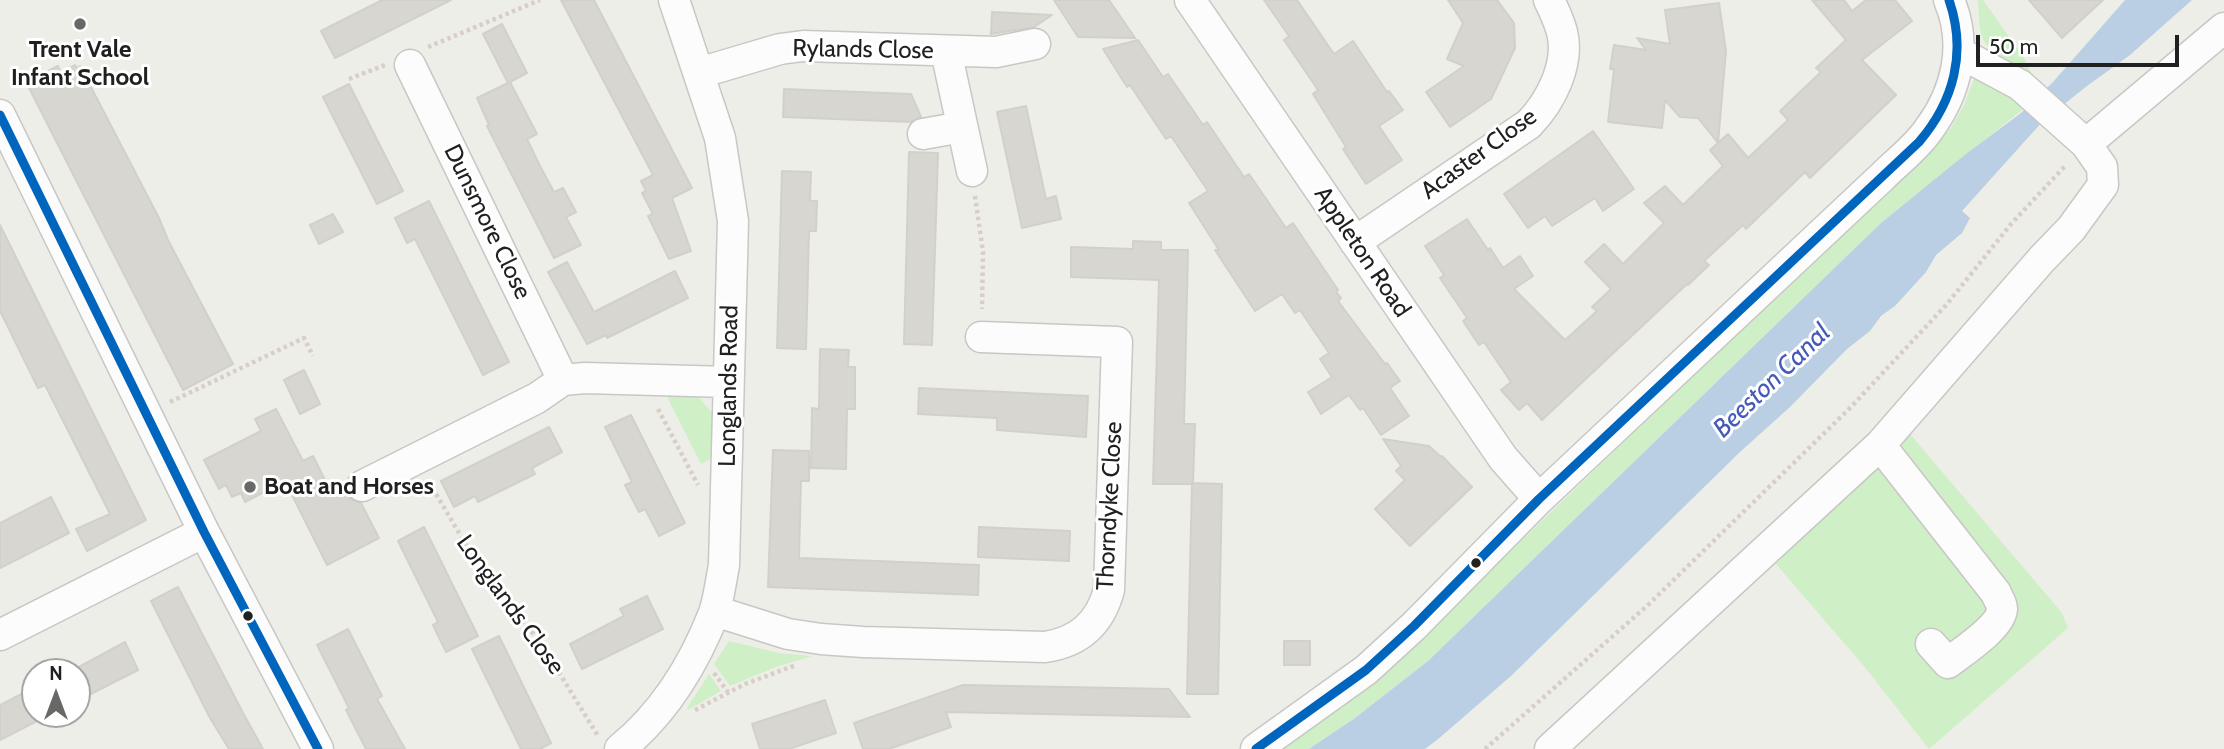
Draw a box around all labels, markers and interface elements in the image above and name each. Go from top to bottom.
marker: Trent Vale Infant School [72,16,88,32]
scale bar [1979,21,2182,65]
street label: Rylands Close [792,34,934,66]
text: 50 m [1989,34,2038,59]
place label: Trent Vale Infant School [11,36,149,92]
street label: Acaster Close [1416,102,1542,206]
street label: Dunsmore Close [437,140,537,304]
street label: Appleton Road [1308,181,1416,323]
street label: Longlands Road [713,305,745,467]
water label: Beeston Canal [1707,317,1837,445]
street label: Thorndyke Close [1091,421,1129,591]
place label: Boat and Horses [264,473,434,501]
marker: Boat and Horses [242,479,258,495]
street label: Longlands Close [450,530,570,680]
unlabelled marker [1469,556,1483,570]
unlabelled marker [241,609,255,623]
north arrow [21,658,91,728]
text: N [49,662,63,685]

